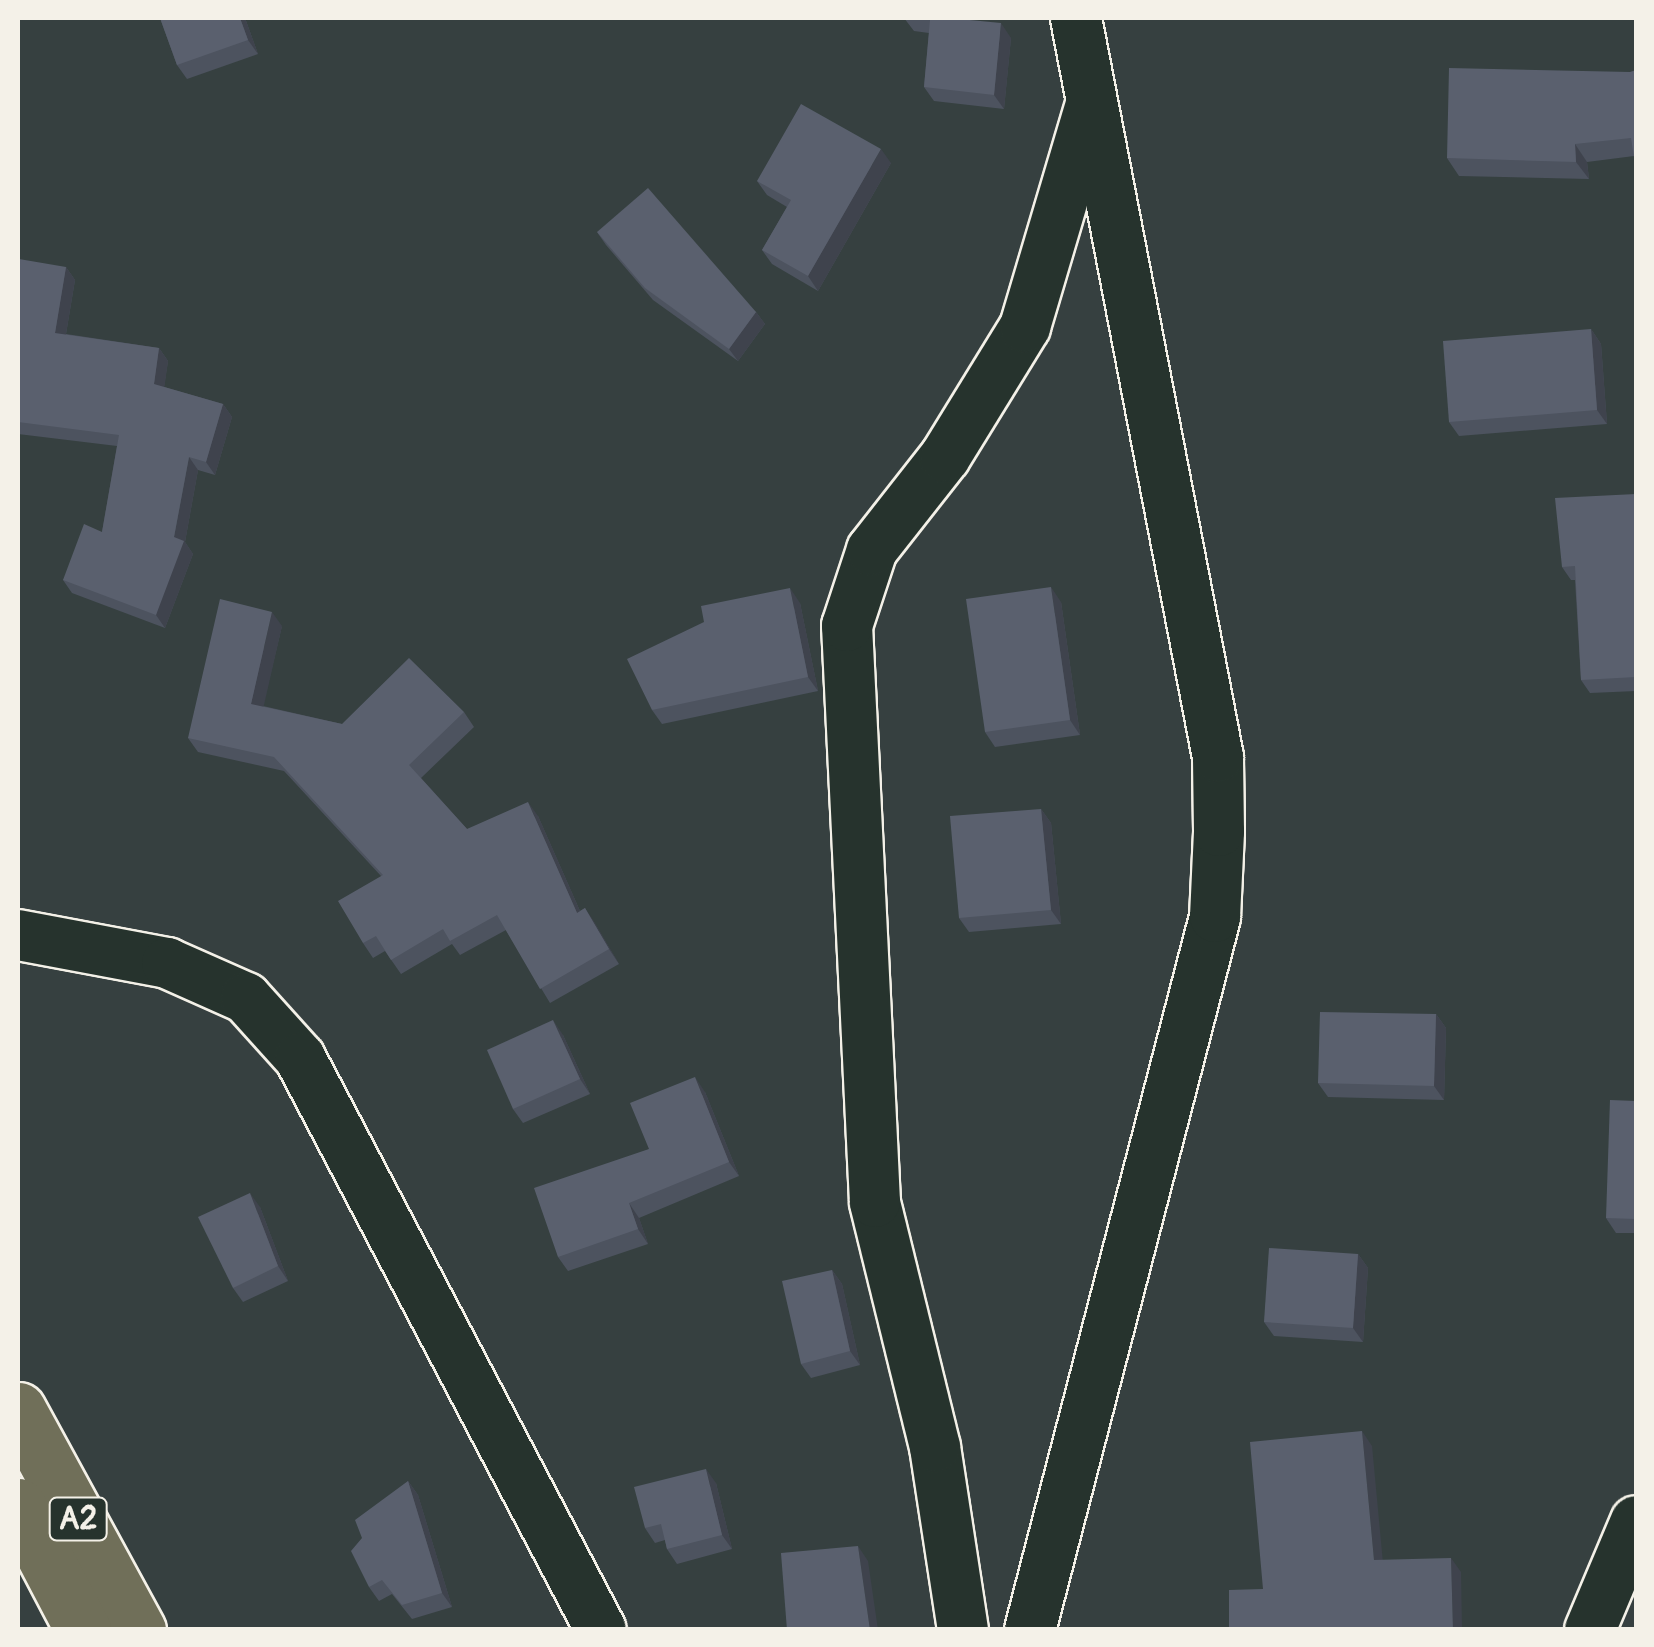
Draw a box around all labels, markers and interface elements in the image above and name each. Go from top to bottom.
road number: A2 [48,1492,108,1546]

